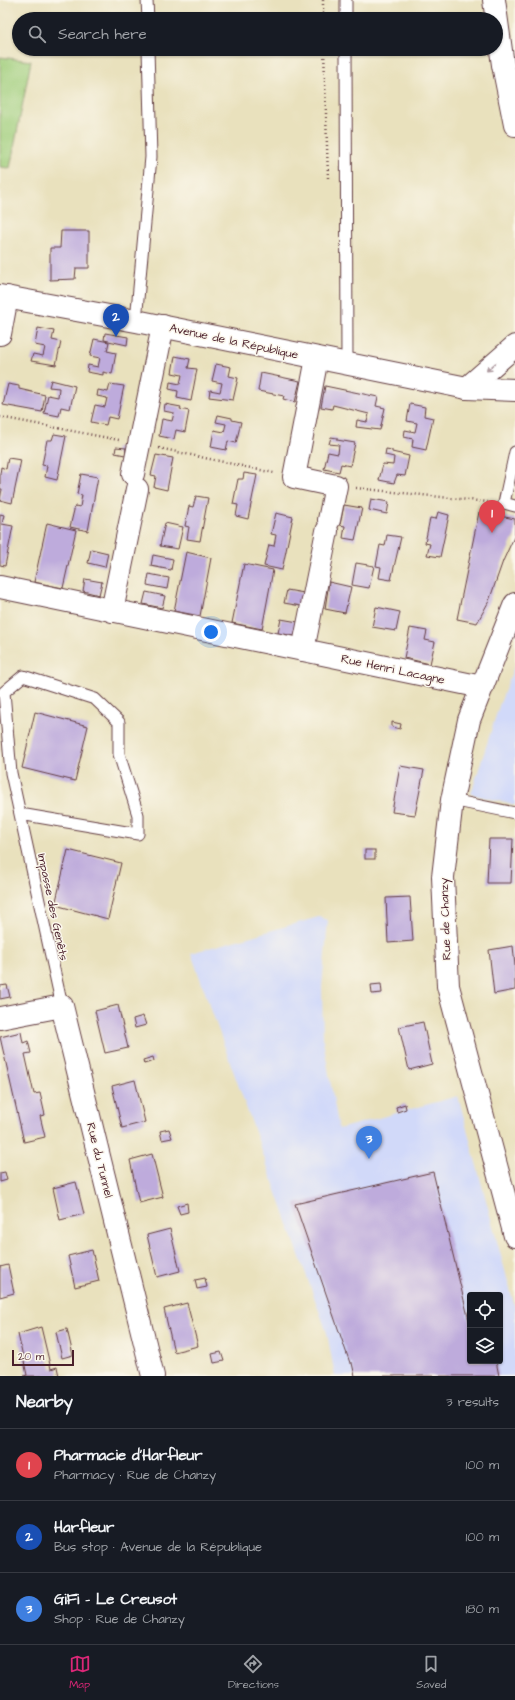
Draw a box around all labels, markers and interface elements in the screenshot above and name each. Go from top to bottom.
search box [12,12,503,56]
icon: search [26,23,48,45]
text: Search here [58,24,147,45]
pin: 2 [103,304,129,337]
street label: Avenue de la République [168,320,300,364]
one-way arrow [486,363,496,372]
pin: 1 [479,500,505,533]
your location [201,622,221,642]
street label: Rue Henri Lacagne [339,650,447,690]
street label: Impasse des Genêts [33,852,72,962]
street label: Rue de Chanzy [436,877,456,960]
street label: Rue du Tunnel [82,1121,117,1200]
pin: 3 [356,1126,382,1159]
map controls [467,1292,503,1364]
button: locate [467,1292,503,1328]
button: layers [467,1328,503,1364]
scale bar [12,1348,74,1367]
text: 20 m [18,1349,44,1364]
text: Nearby [16,1390,73,1414]
text: 3 results [446,1393,499,1411]
text: Pharmacie d'Harfleur [54,1445,202,1466]
text: 1 [28,1456,30,1474]
text: 100 m [466,1456,499,1474]
text: Pharmacy · Rue de Chanzy [54,1466,216,1484]
text: Harfleur [54,1517,114,1538]
text: 2 [25,1528,33,1546]
text: 100 m [466,1528,499,1546]
text: Bus stop · Avenue de la République [54,1538,262,1556]
text: GiFi - Le Creusot [54,1589,177,1610]
text: 3 [26,1600,32,1618]
text: 180 m [465,1600,499,1618]
text: Shop · Rue de Chanzy [54,1610,185,1628]
tab: Map [69,1653,91,1692]
tab: Directions [228,1653,279,1692]
tab: Saved [416,1653,446,1692]

